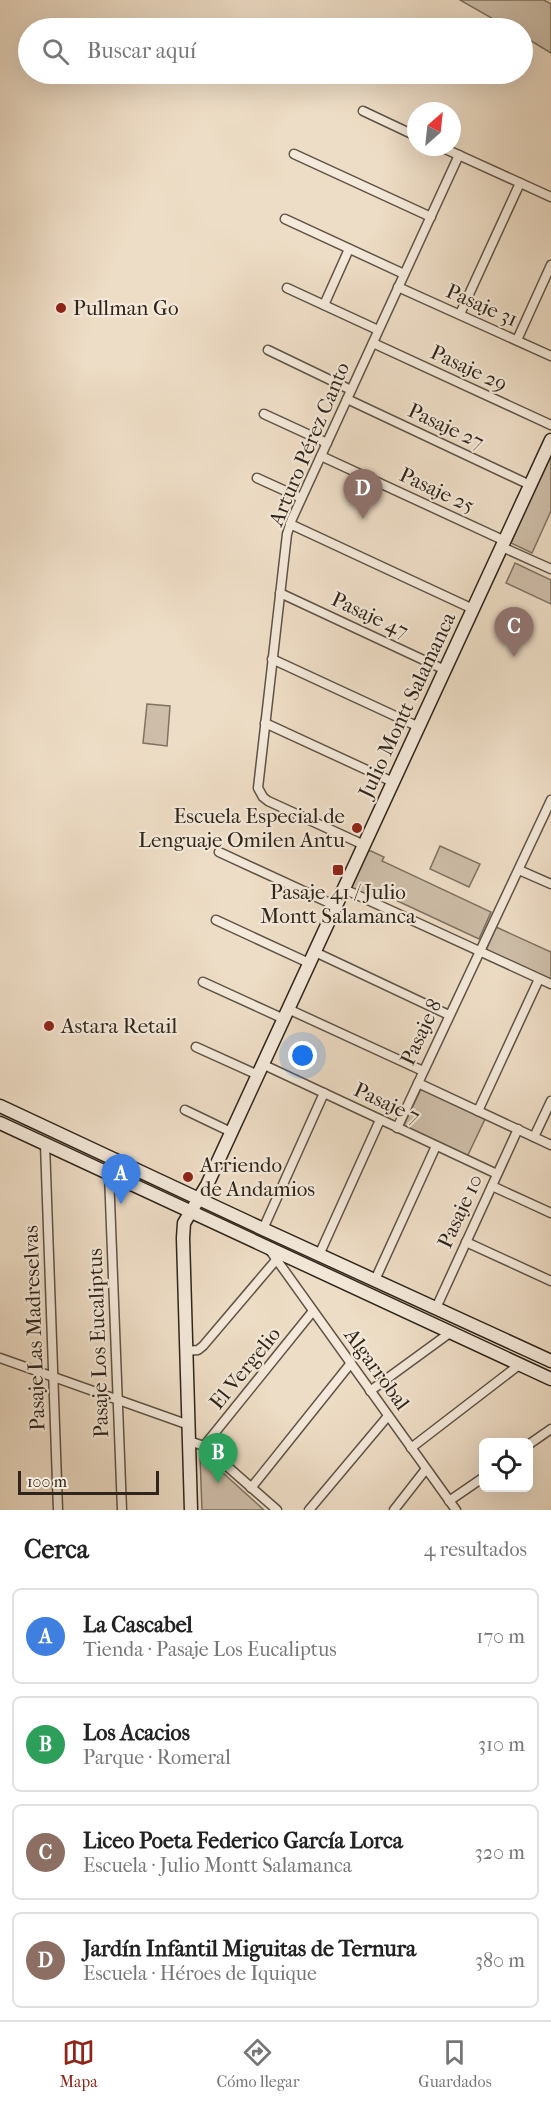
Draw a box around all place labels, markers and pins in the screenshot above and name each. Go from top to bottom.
place label: Pullman Go [73,296,179,320]
marker: Pullman Go [54,301,68,315]
pin: D [344,470,382,519]
pin: C [494,608,534,657]
place label: Escuela Especial de Lenguaje Omilen Antu [138,804,345,852]
marker: Escuela Especial de Lenguaje Omilen Antu [350,821,364,835]
marker: Pasaje 41 / Julio Montt Salamanca [331,863,345,877]
place label: Pasaje 41 / Julio Montt Salamanca [260,880,416,928]
place label: Astara Retail [60,1014,177,1038]
marker: Astara Retail [42,1019,56,1033]
place label: Arriendo de Andamios [199,1153,315,1201]
pin: A [102,1154,140,1204]
marker: Arriendo de Andamios [181,1170,195,1184]
pin: B [198,1434,238,1483]

